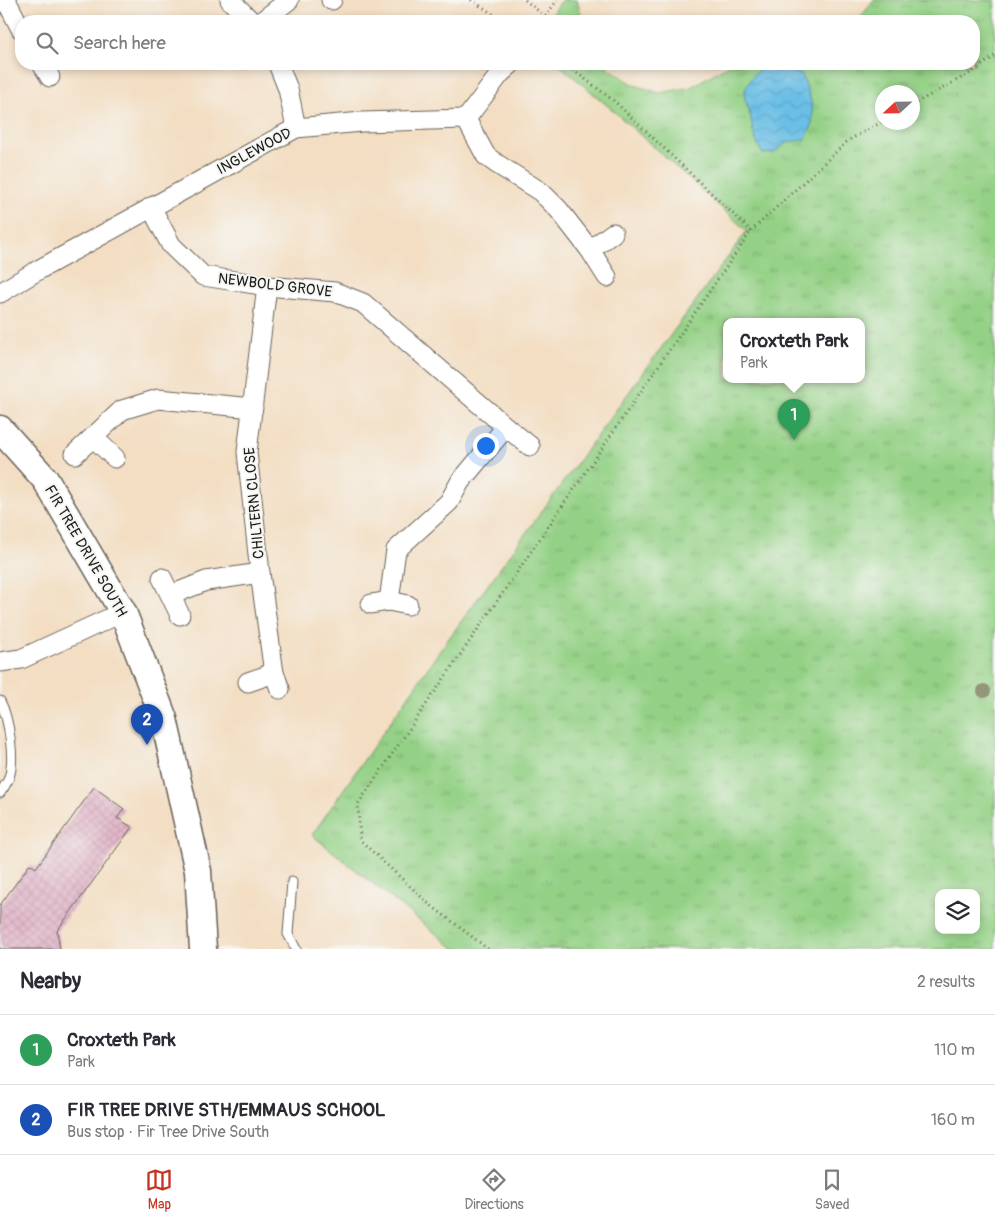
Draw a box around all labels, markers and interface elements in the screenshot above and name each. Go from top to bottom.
search box [15,15,980,70]
icon: search [33,29,61,57]
text: Search here [73,31,166,55]
north arrow [875,85,920,130]
street label: INGLEWOOD [214,124,295,179]
street label: NEWBOLD GROVE [217,269,333,302]
popup [723,318,865,383]
text: Croxteth Park [740,329,848,353]
text: Park [740,353,768,373]
pin: 1 [778,399,810,440]
your location [473,433,499,459]
street label: CHILTERN CLOSE [240,446,269,560]
street label: FIR TREE DRIVE SOUTH [40,482,131,621]
pin: 2 [131,704,163,745]
map controls [935,889,980,934]
button: layers [935,889,980,934]
text: Nearby [20,968,81,995]
text: 2 results [917,972,975,992]
text: Croxteth Park [67,1028,176,1052]
text: 1 [33,1040,39,1060]
text: 110 m [934,1040,975,1060]
text: Park [67,1052,95,1072]
text: FIR TREE DRIVE STH/EMMAUS SCHOOL [67,1098,386,1122]
text: 2 [32,1110,40,1130]
text: 160 m [931,1110,975,1130]
text: Bus stop · Fir Tree Drive South [67,1122,269,1142]
tab: Map [145,1166,173,1213]
tab: Directions [464,1166,524,1213]
tab: Saved [815,1166,850,1213]

